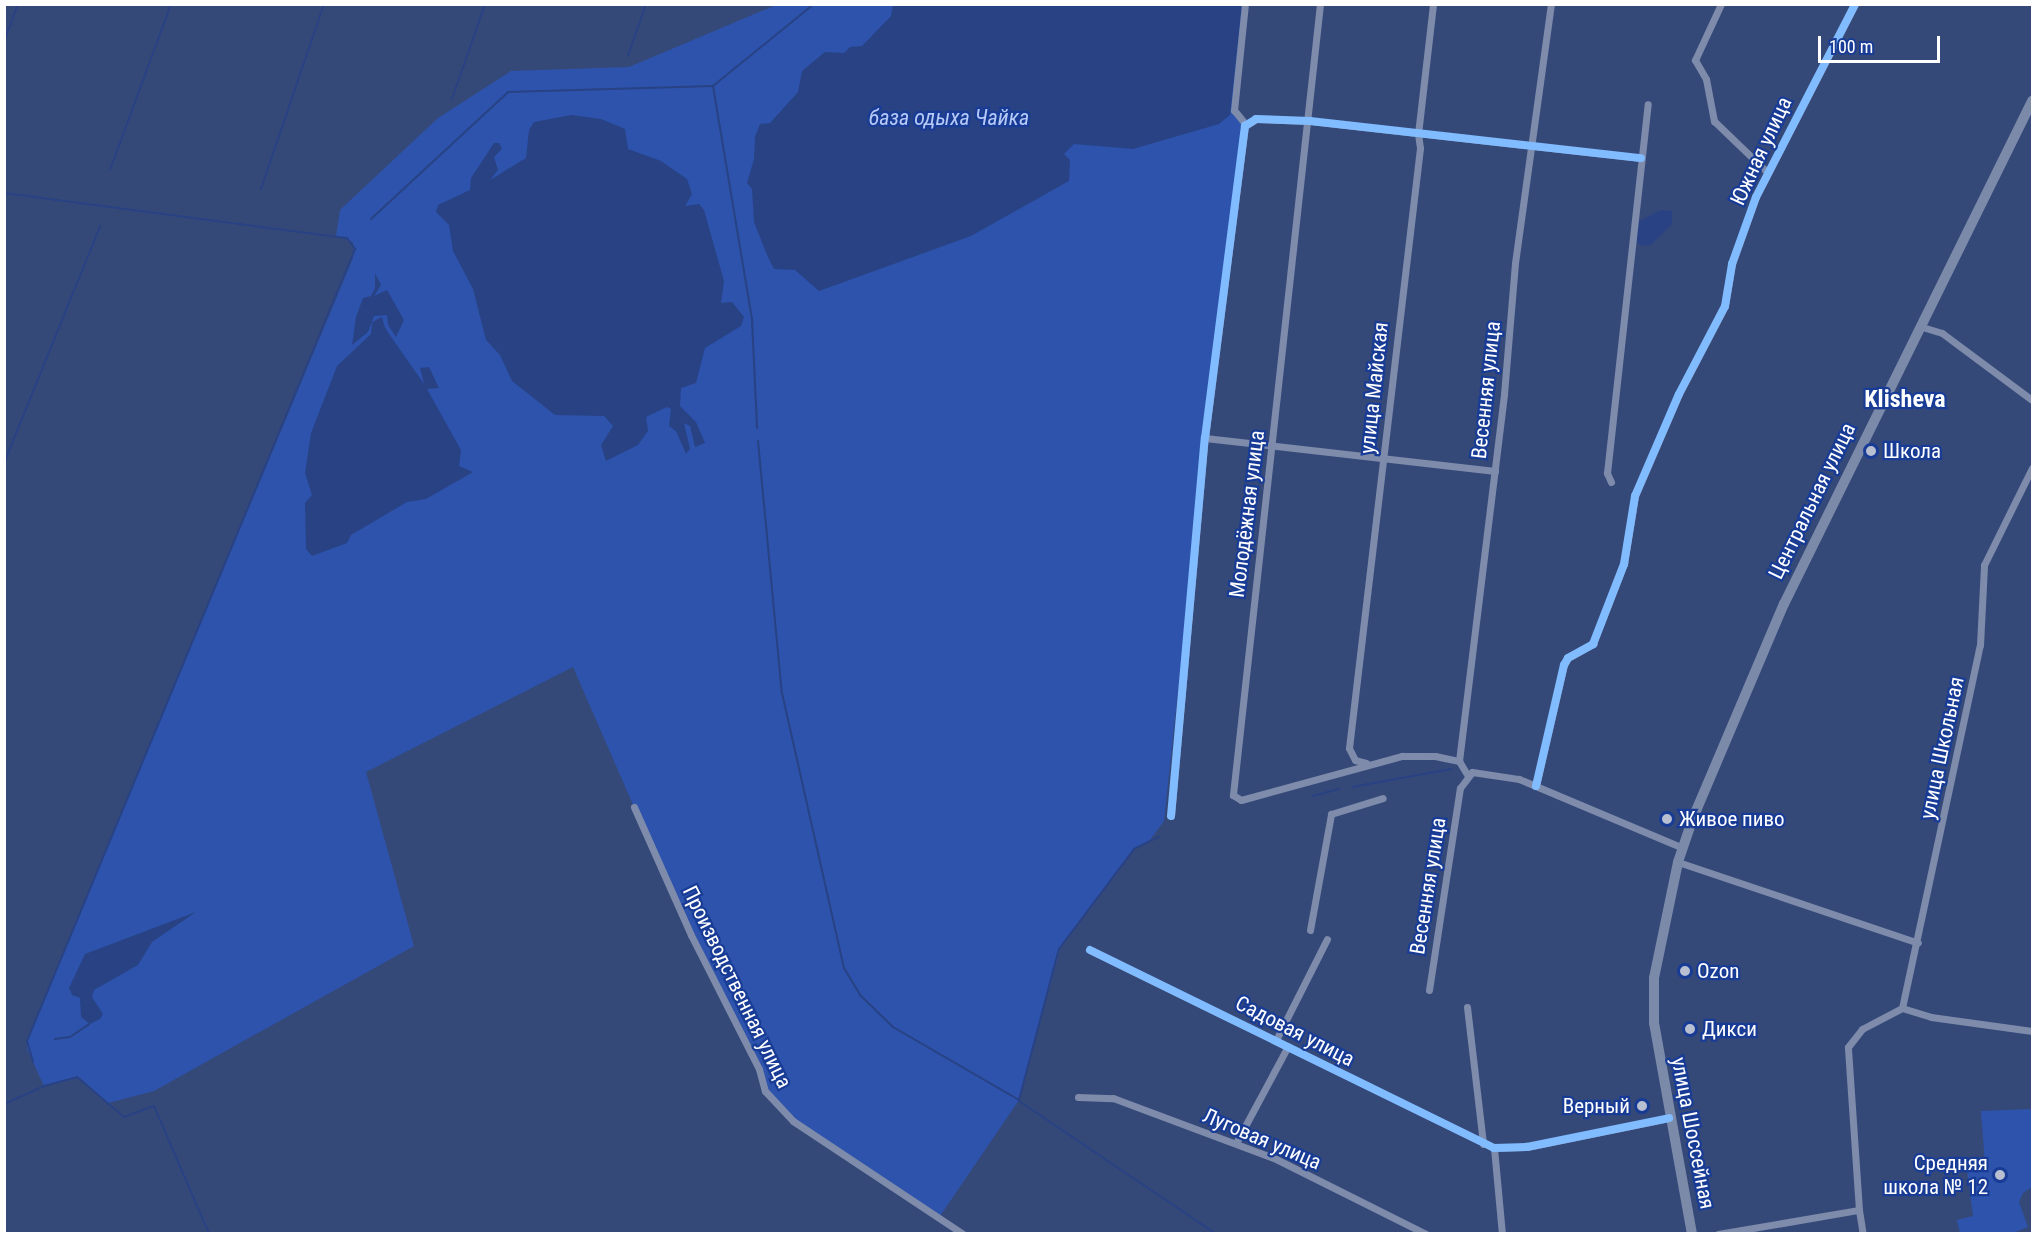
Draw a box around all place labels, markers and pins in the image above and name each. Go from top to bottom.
place label: Школа [1883,438,1941,464]
marker: Школа [1864,444,1878,458]
place label: Живое пиво [1679,806,1785,832]
marker: Живое пиво [1660,812,1674,826]
place label: Ozon [1697,958,1739,984]
marker: Ozon [1678,964,1692,978]
place label: Дикси [1702,1016,1757,1042]
marker: Дикси [1683,1022,1697,1036]
place label: Верный [1563,1093,1630,1119]
marker: Верный [1635,1099,1649,1113]
place label: Средняя школа № 12 [1883,1150,1988,1200]
marker: Средняя школа № 12 [1993,1168,2007,1182]

